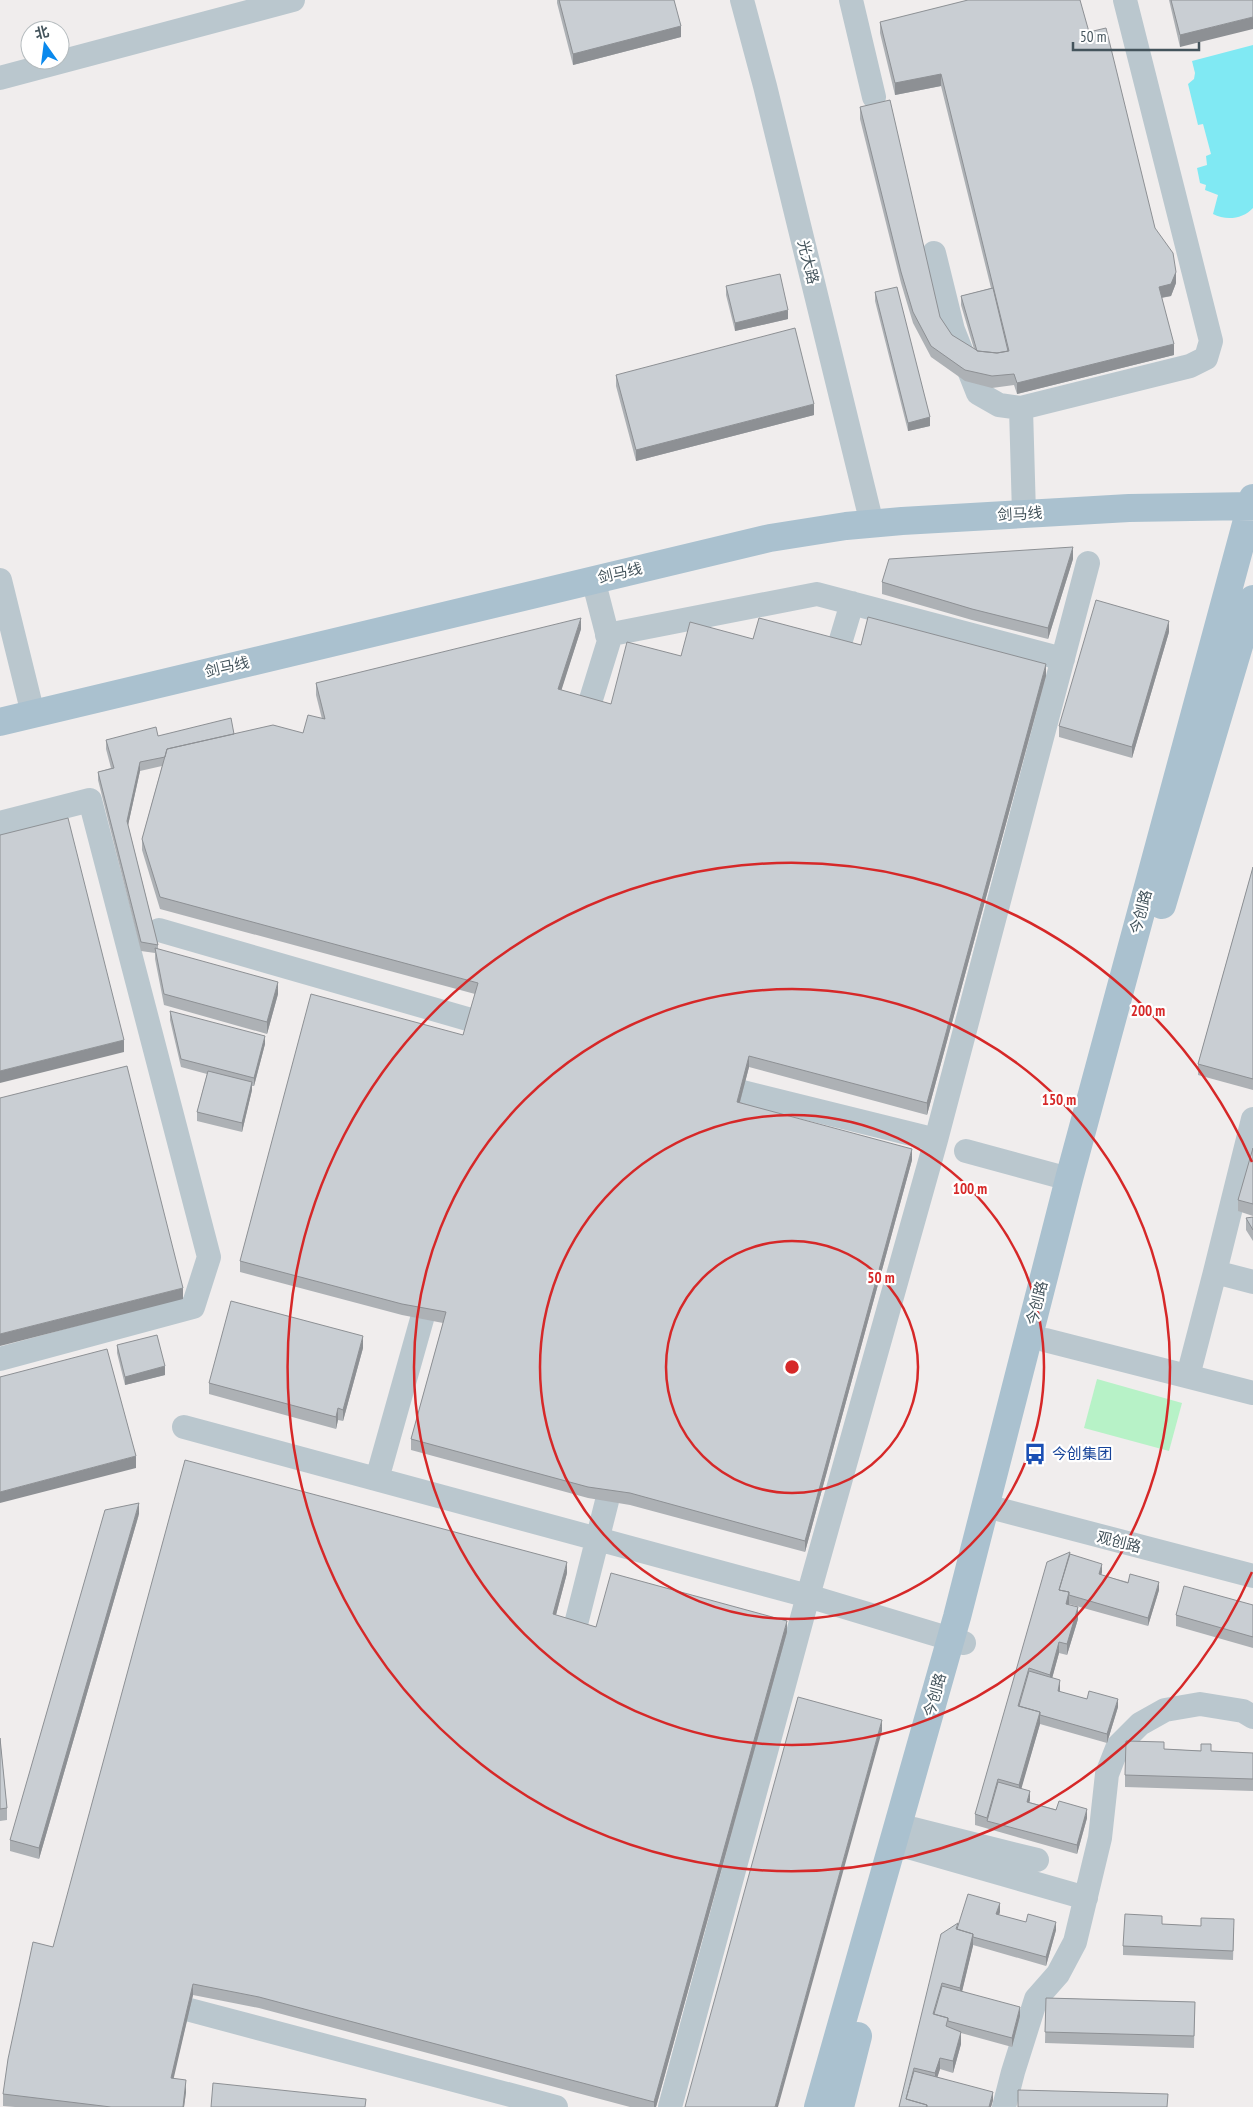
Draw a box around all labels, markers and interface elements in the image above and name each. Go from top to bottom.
north arrow [20,20,70,70]
scale bar [1073,20,1199,52]
text: 北 [33,22,51,43]
text: 50 m [1080,27,1106,46]
street label: 光大路 [794,238,823,286]
street label: 剑马线 [997,503,1043,524]
street label: 剑马线 [596,558,644,587]
street label: 剑马线 [203,652,251,681]
street label: 今创路 [1126,888,1156,936]
text: 200 m [1131,1001,1165,1020]
text: 150 m [1042,1090,1076,1109]
text: 100 m [953,1179,987,1198]
text: 50 m [867,1268,895,1287]
street label: 今创路 [1022,1279,1051,1327]
centre of rings [783,1358,801,1376]
bus stop icon: 今创集团 [1022,1441,1048,1467]
place label: 今创集团 [1052,1444,1112,1463]
street label: 观创路 [1095,1527,1143,1556]
street label: 今创路 [919,1671,950,1719]

